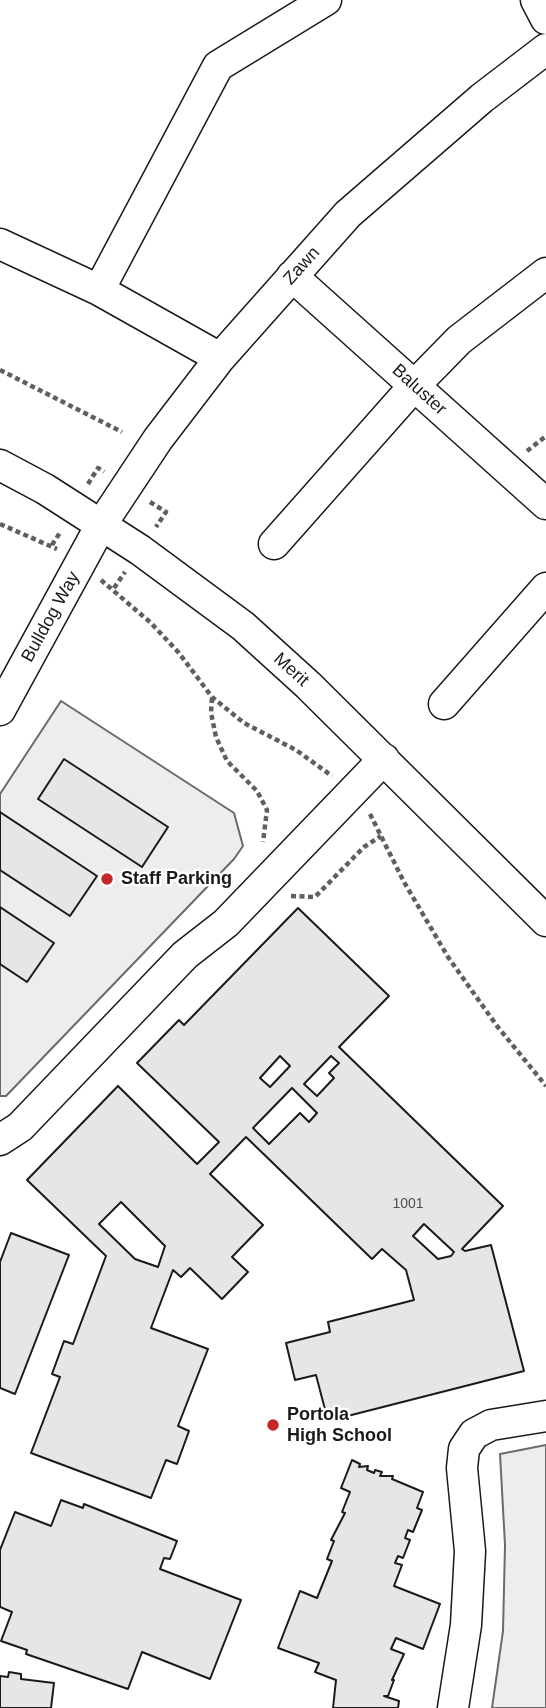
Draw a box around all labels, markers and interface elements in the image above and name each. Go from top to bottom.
street label: Zawn [279,242,325,290]
street label: Baluster [387,360,451,420]
street label: Bulldog Way [17,568,85,666]
street label: Merit [269,649,313,691]
place label: Staff Parking [121,868,232,890]
marker: Staff Parking [99,871,115,887]
house number: 1001 [392,1196,424,1212]
place label: Portola High School [287,1404,392,1446]
marker: Portola High School [265,1417,281,1433]

